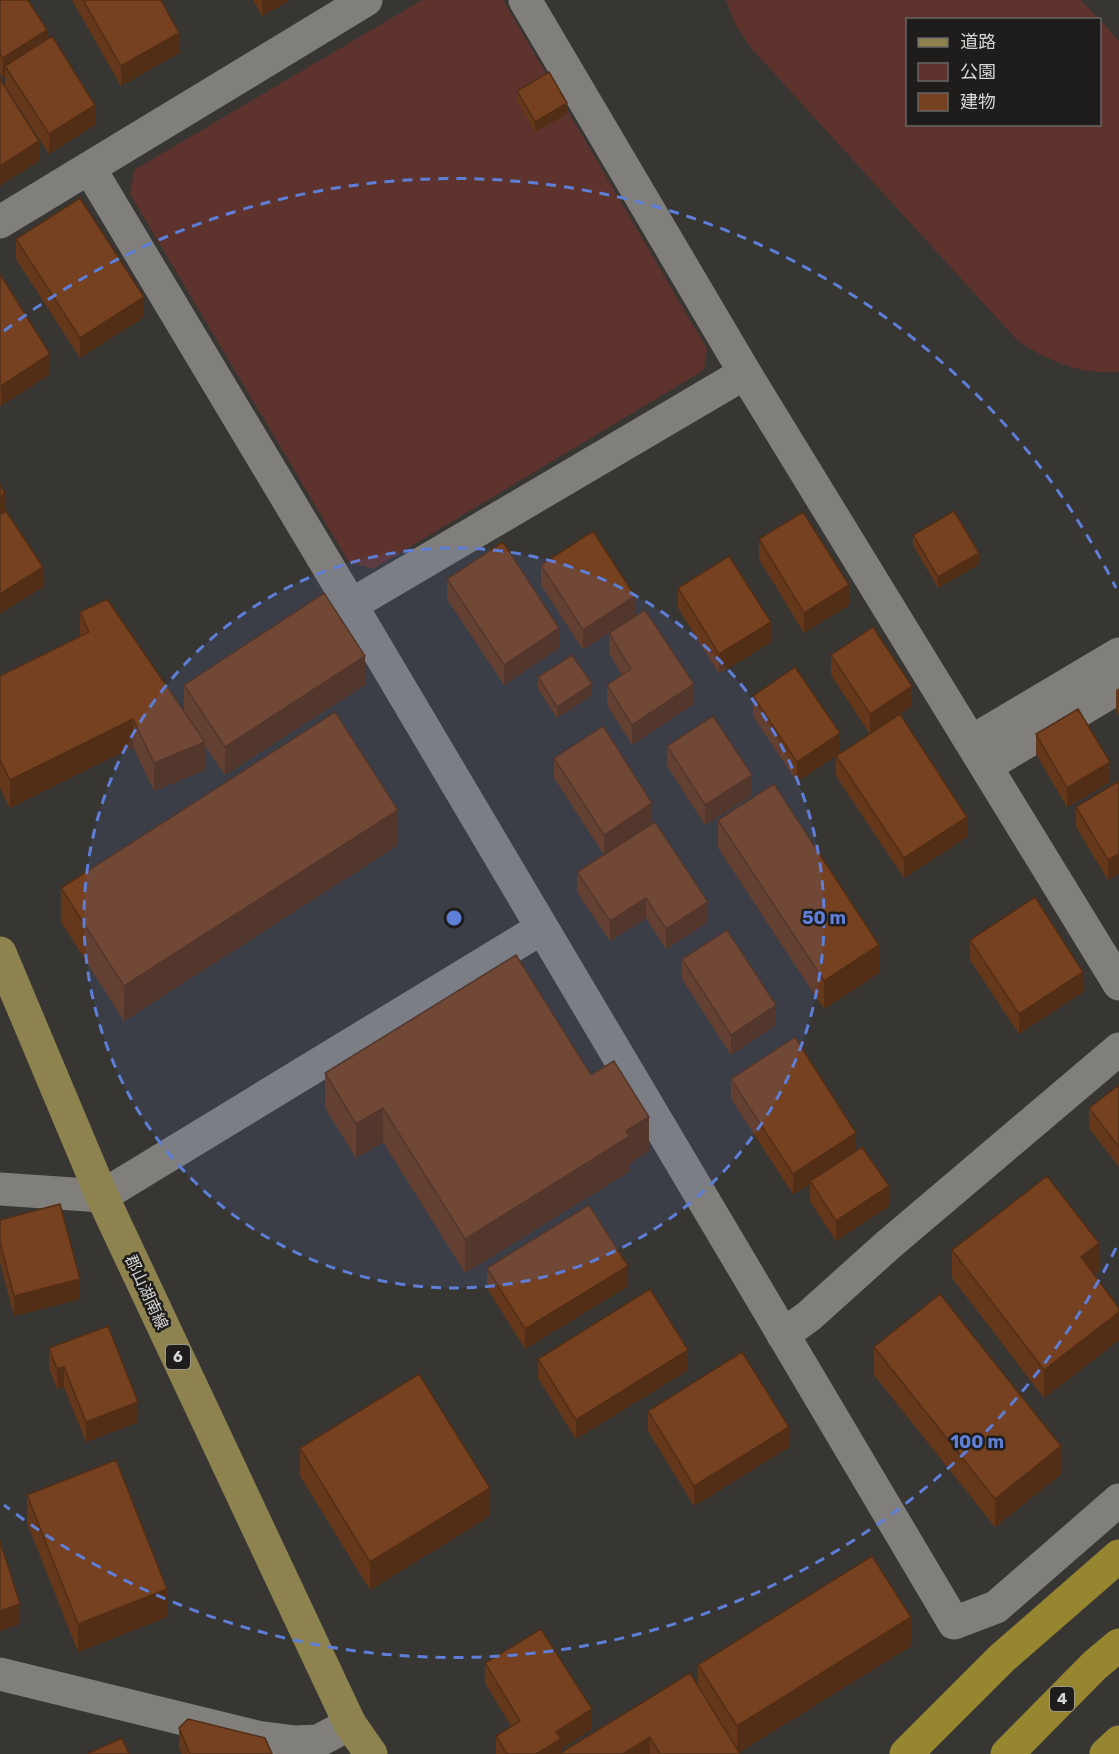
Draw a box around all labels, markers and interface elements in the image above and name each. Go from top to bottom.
legend [906,18,1101,126]
text: 道路 [960,31,996,53]
text: 公園 [960,61,996,83]
text: 建物 [960,91,996,113]
text: 50 m [802,907,846,929]
centre of rings [444,908,464,928]
street label: 郡山湖南線 [121,1252,172,1332]
road number: 6 [166,1345,190,1369]
text: 100 m [950,1431,1004,1453]
road number: 4 [1050,1687,1074,1711]

